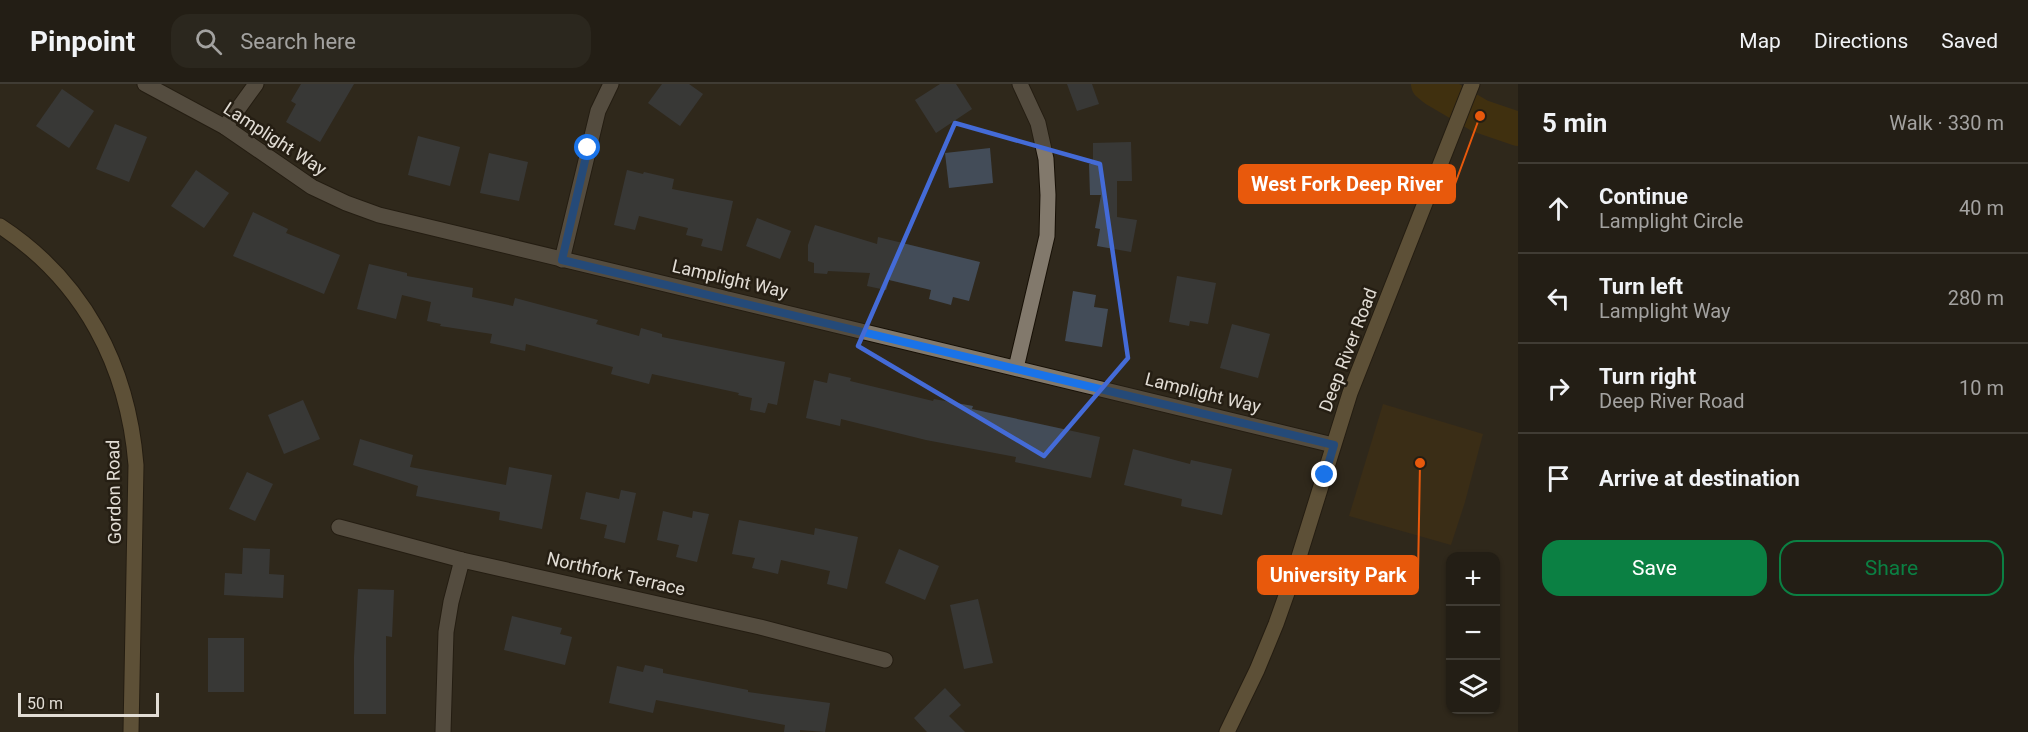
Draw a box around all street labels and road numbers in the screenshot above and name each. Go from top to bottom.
street label: Lamplight Way [220,98,331,180]
street label: Lamplight Way [670,255,791,302]
street label: Deep River Road [1314,285,1381,415]
street label: Lamplight Way [1143,368,1264,417]
street label: Gordon Road [102,440,125,544]
street label: Northfork Terrace [545,547,687,600]

